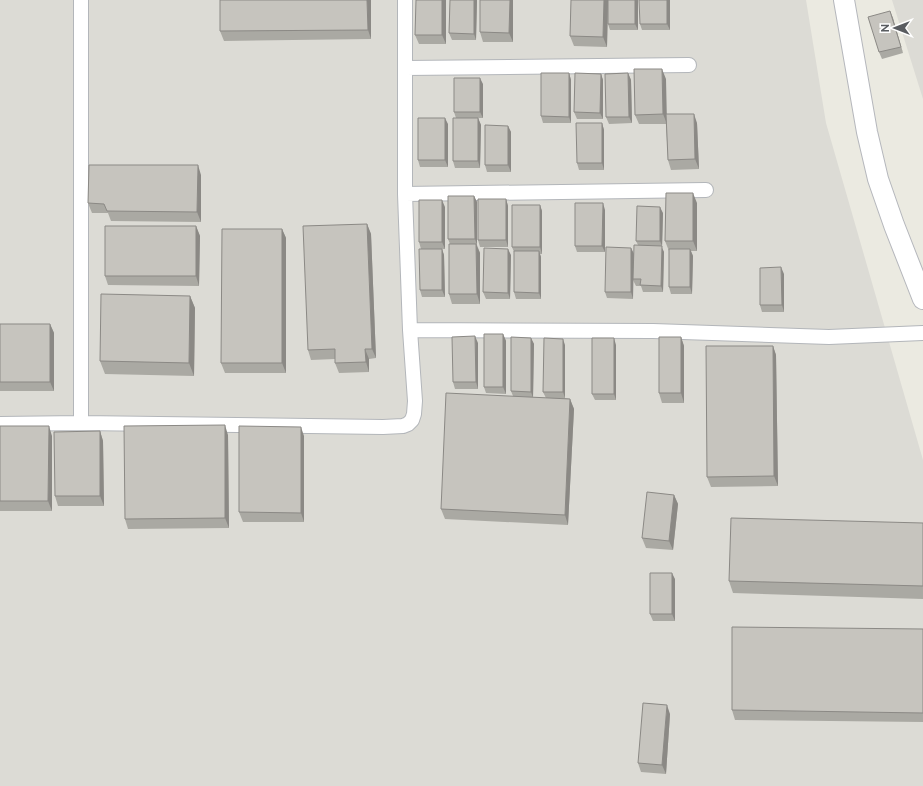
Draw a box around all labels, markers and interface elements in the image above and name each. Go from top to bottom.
north arrow [875,8,915,48]
text: N [879,24,892,32]

